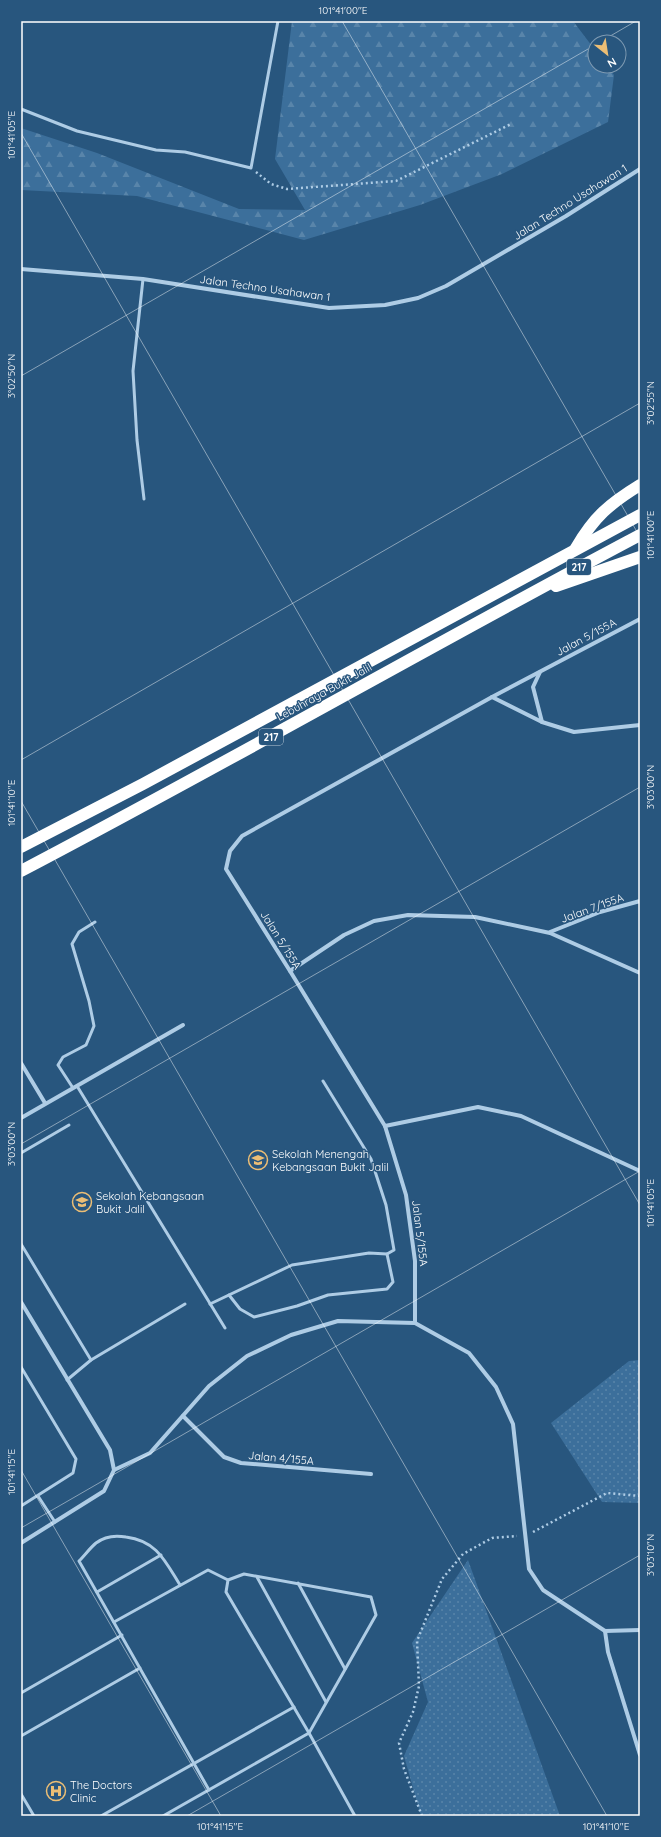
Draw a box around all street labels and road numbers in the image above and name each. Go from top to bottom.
street label: Jalan Techno Usahawan 1 [510,161,630,243]
street label: Jalan Techno Usahawan 1 [199,272,331,304]
road number: 217 [567,559,591,575]
street label: Jalan 5/155A [553,615,619,659]
street label: Lebuhraya Bukit Jalil [274,660,374,724]
road number: 217 [259,729,283,745]
street label: Jalan 7/155A [559,890,625,926]
street label: Jalan 5/155A [257,908,305,972]
street label: Jalan 5/155A [409,1199,431,1267]
street label: Jalan 4/155A [247,1448,315,1468]

